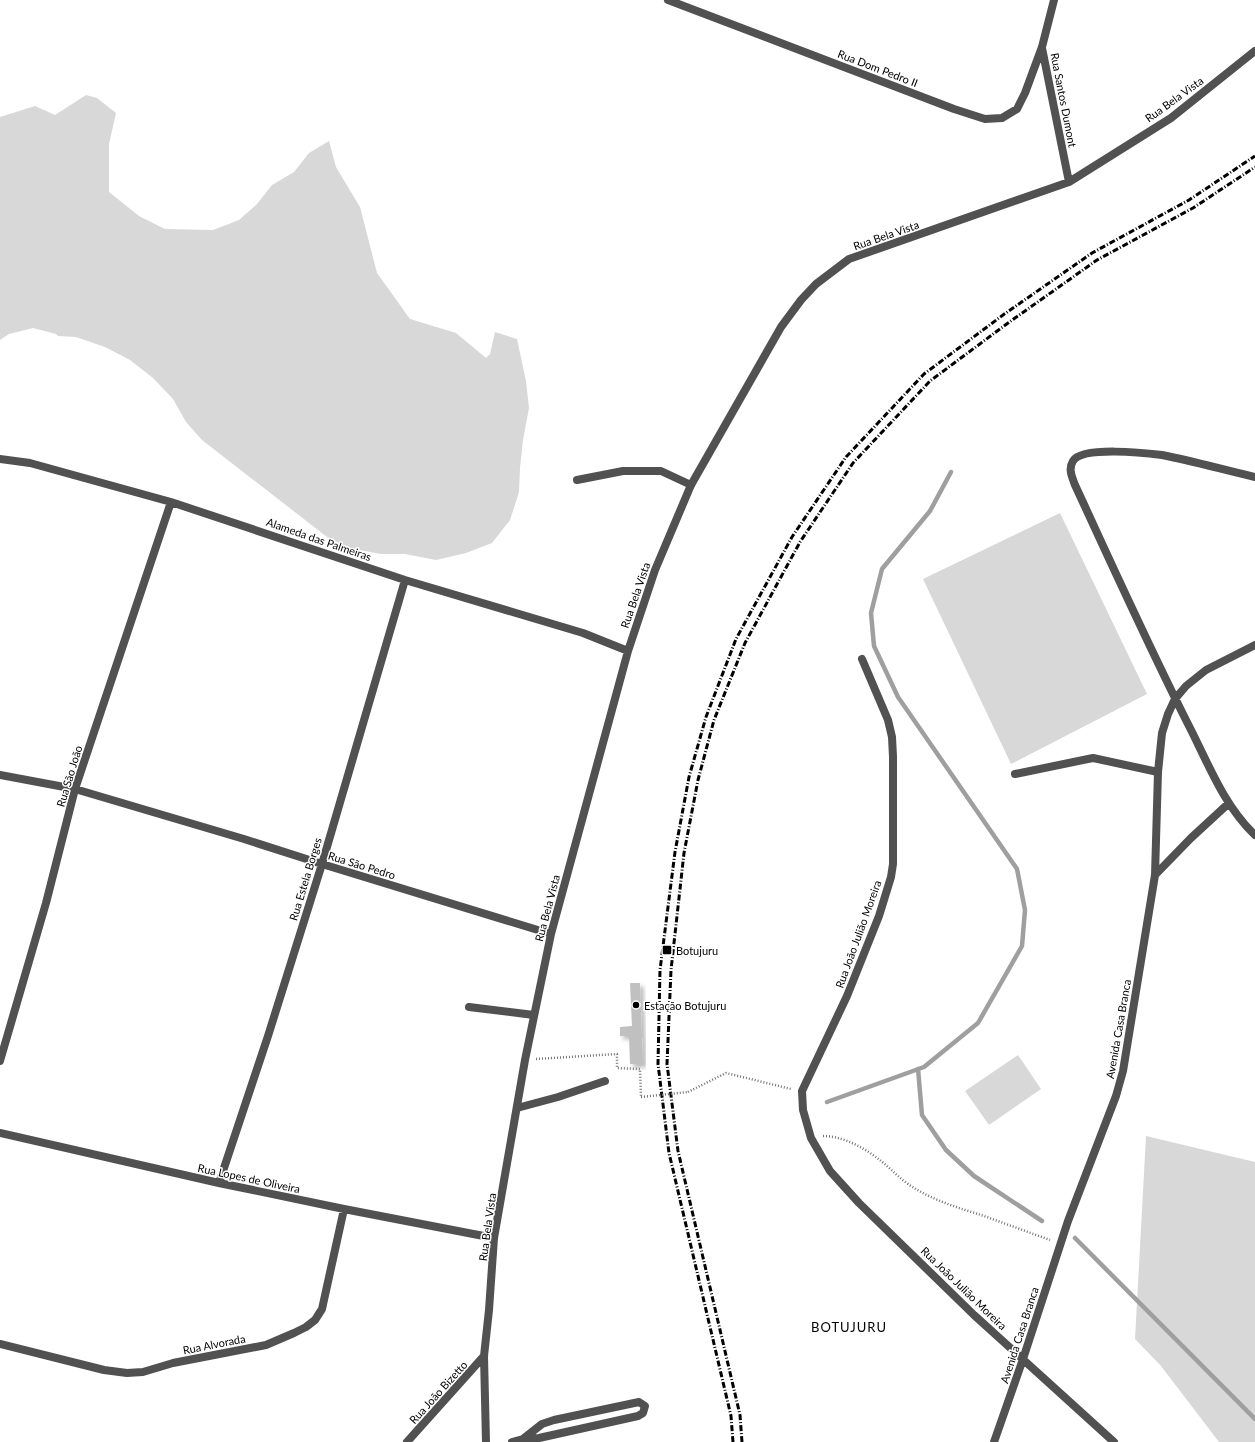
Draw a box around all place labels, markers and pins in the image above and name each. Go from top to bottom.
marker: Botujuru [661,944,673,956]
place label: Botujuru [676,944,718,957]
place label: Estação Botujuru [644,999,726,1012]
marker: Estação Botujuru [631,1000,641,1010]

